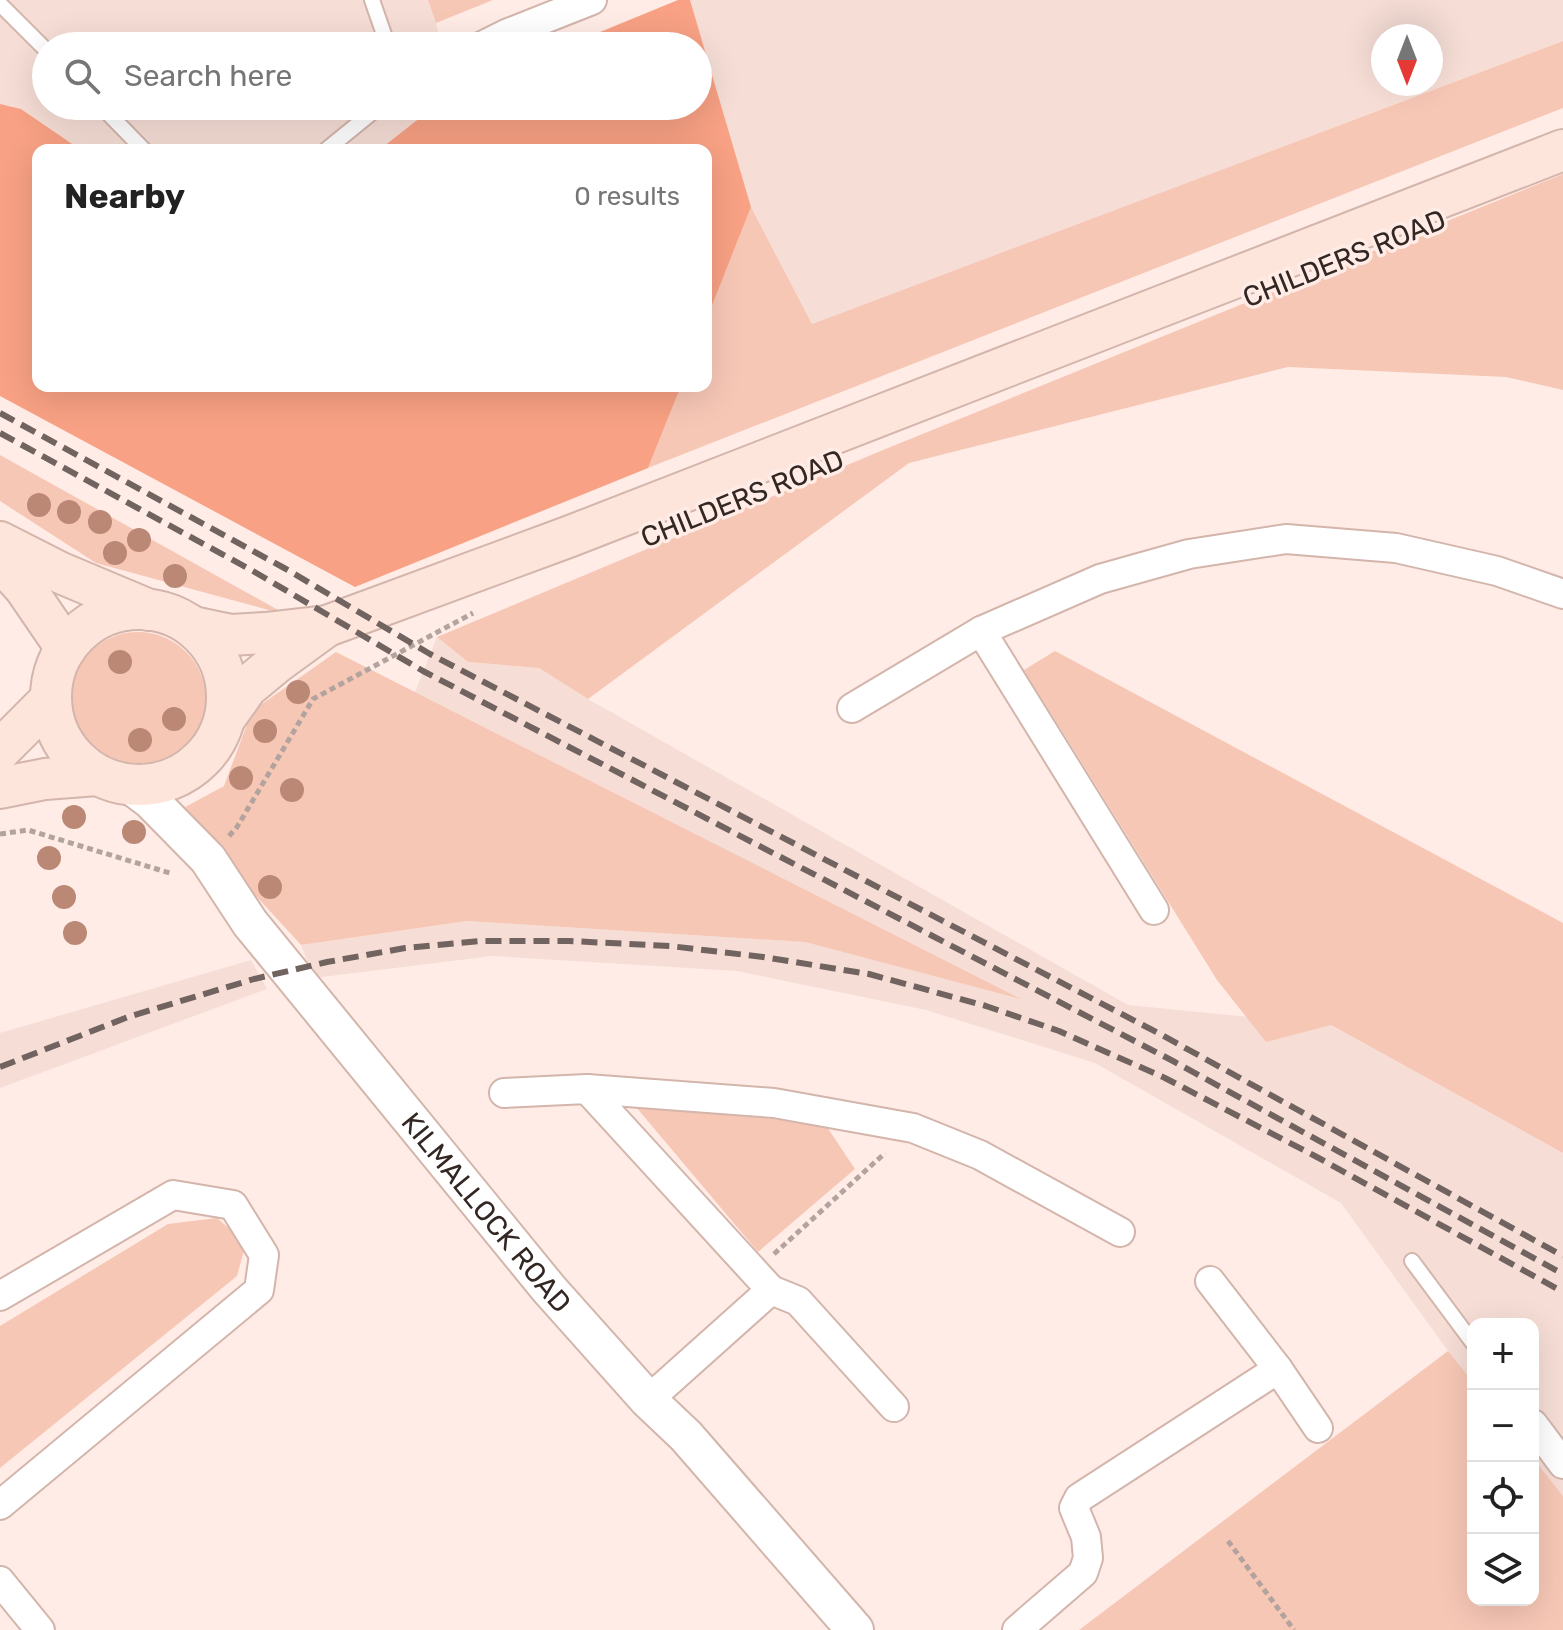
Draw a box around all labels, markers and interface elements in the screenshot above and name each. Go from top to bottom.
north arrow [1371,24,1443,96]
search box [32,32,712,120]
icon: search [60,54,104,98]
text: Search here [124,58,292,94]
text: Nearby [64,176,185,217]
text: 0 results [574,181,680,212]
street label: CHILDERS ROAD [1238,203,1450,314]
street label: CHILDERS ROAD [636,443,848,554]
street label: KILMALLOCK ROAD [395,1106,578,1319]
map controls [1467,1318,1539,1606]
button: + [1467,1318,1539,1390]
button: − [1467,1390,1539,1462]
button: locate [1467,1462,1539,1534]
button: layers [1467,1534,1539,1606]

